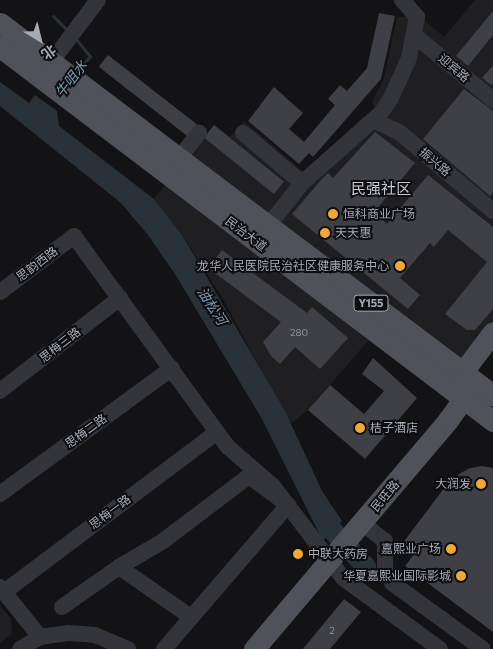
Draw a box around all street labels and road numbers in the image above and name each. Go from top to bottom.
street label: 迎宾路 [436,51,472,85]
street label: 振兴路 [417,145,453,179]
street label: 民治大道 [222,214,270,254]
street label: 思韵西路 [13,244,61,284]
road number: Y155 [354,294,388,312]
street label: 思梅三路 [37,325,83,365]
street label: 思梅二路 [62,411,110,451]
street label: 民旺路 [368,478,402,514]
street label: 思梅一路 [86,492,134,532]

